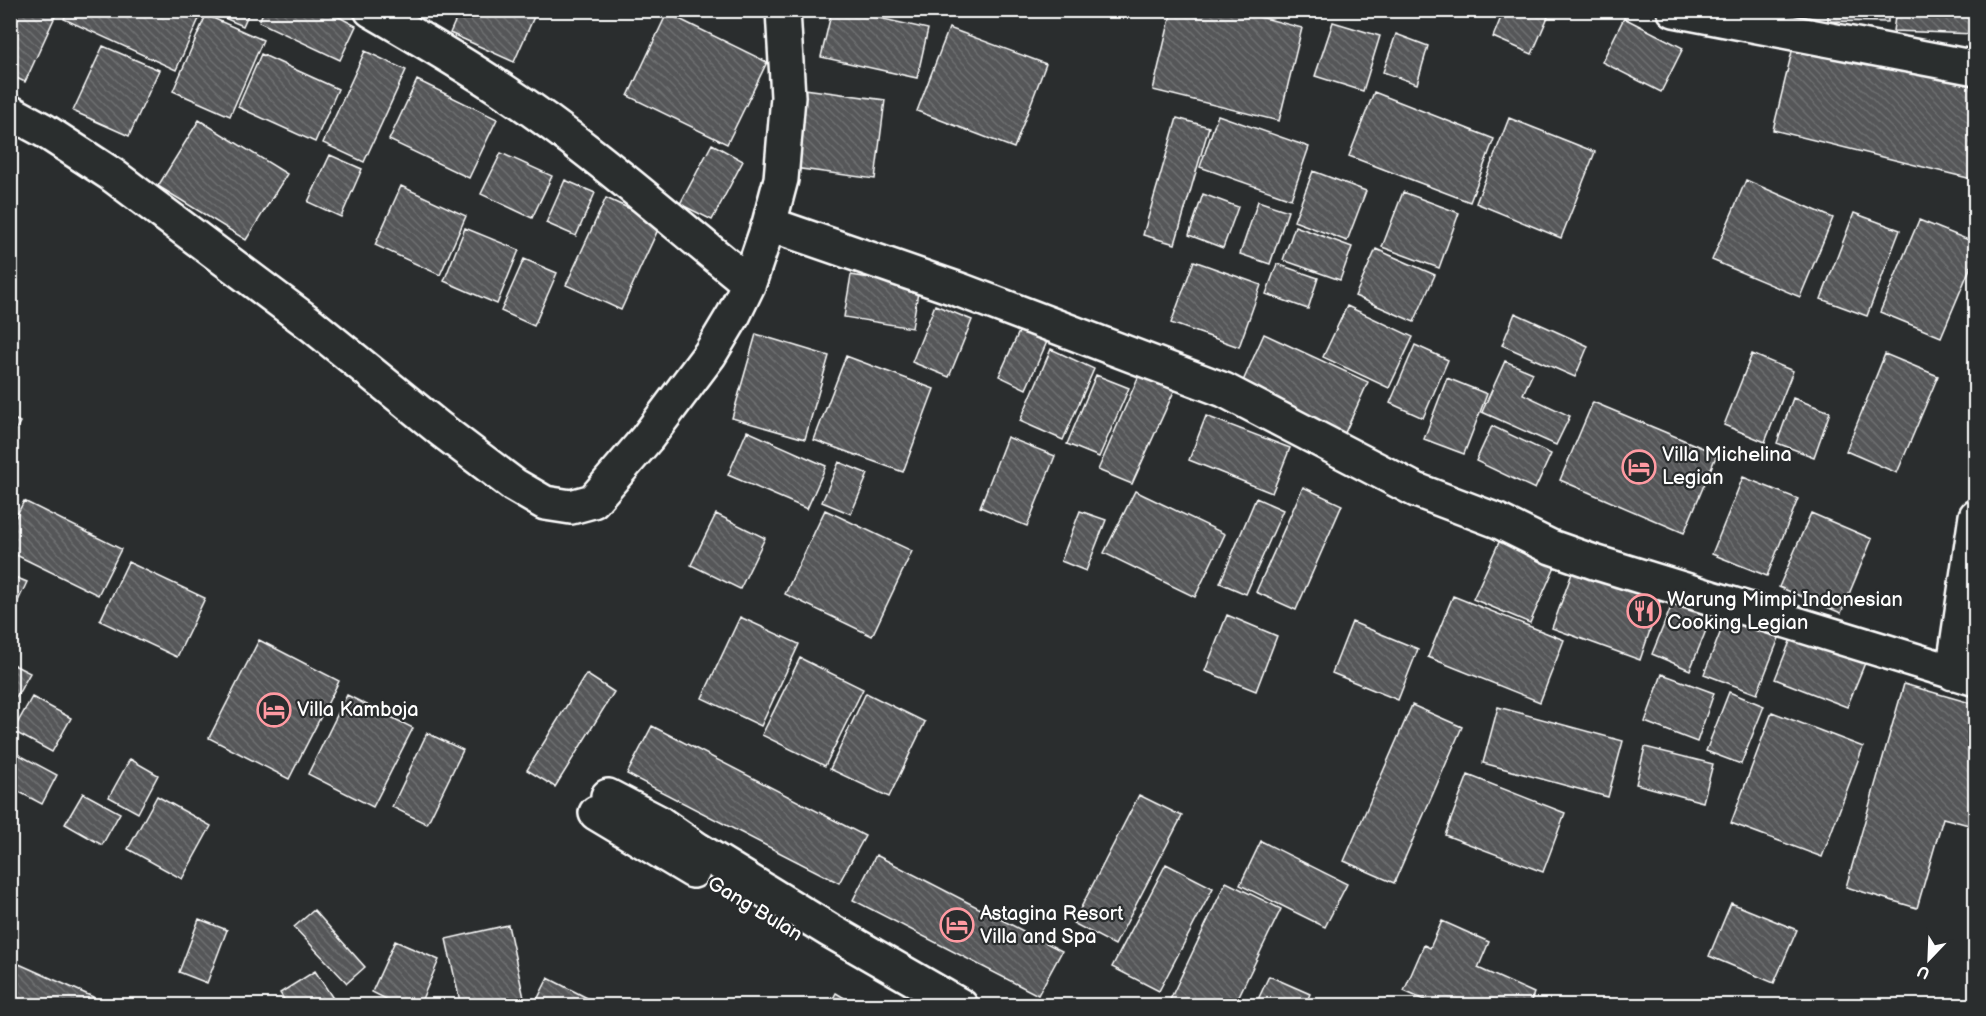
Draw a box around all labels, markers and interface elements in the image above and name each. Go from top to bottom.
place label: Villa Michelina Legian [1662,443,1792,490]
hotel icon: Villa Michelina Legian [1621,449,1657,485]
place label: Warung Mimpi Indonesian Cooking Legian [1667,588,1903,635]
restaurant icon: Warung Mimpi Indonesian Cooking Legian [1626,593,1662,629]
hotel icon: Villa Kamboja [256,692,292,728]
place label: Villa Kamboja [297,698,419,722]
street label: Gang Bulan [703,871,807,947]
place label: Astagina Resort Villa and Spa [980,902,1123,949]
hotel icon: Astagina Resort Villa and Spa [939,907,975,943]
north arrow [1899,929,1959,989]
text: U [1915,960,1933,982]

